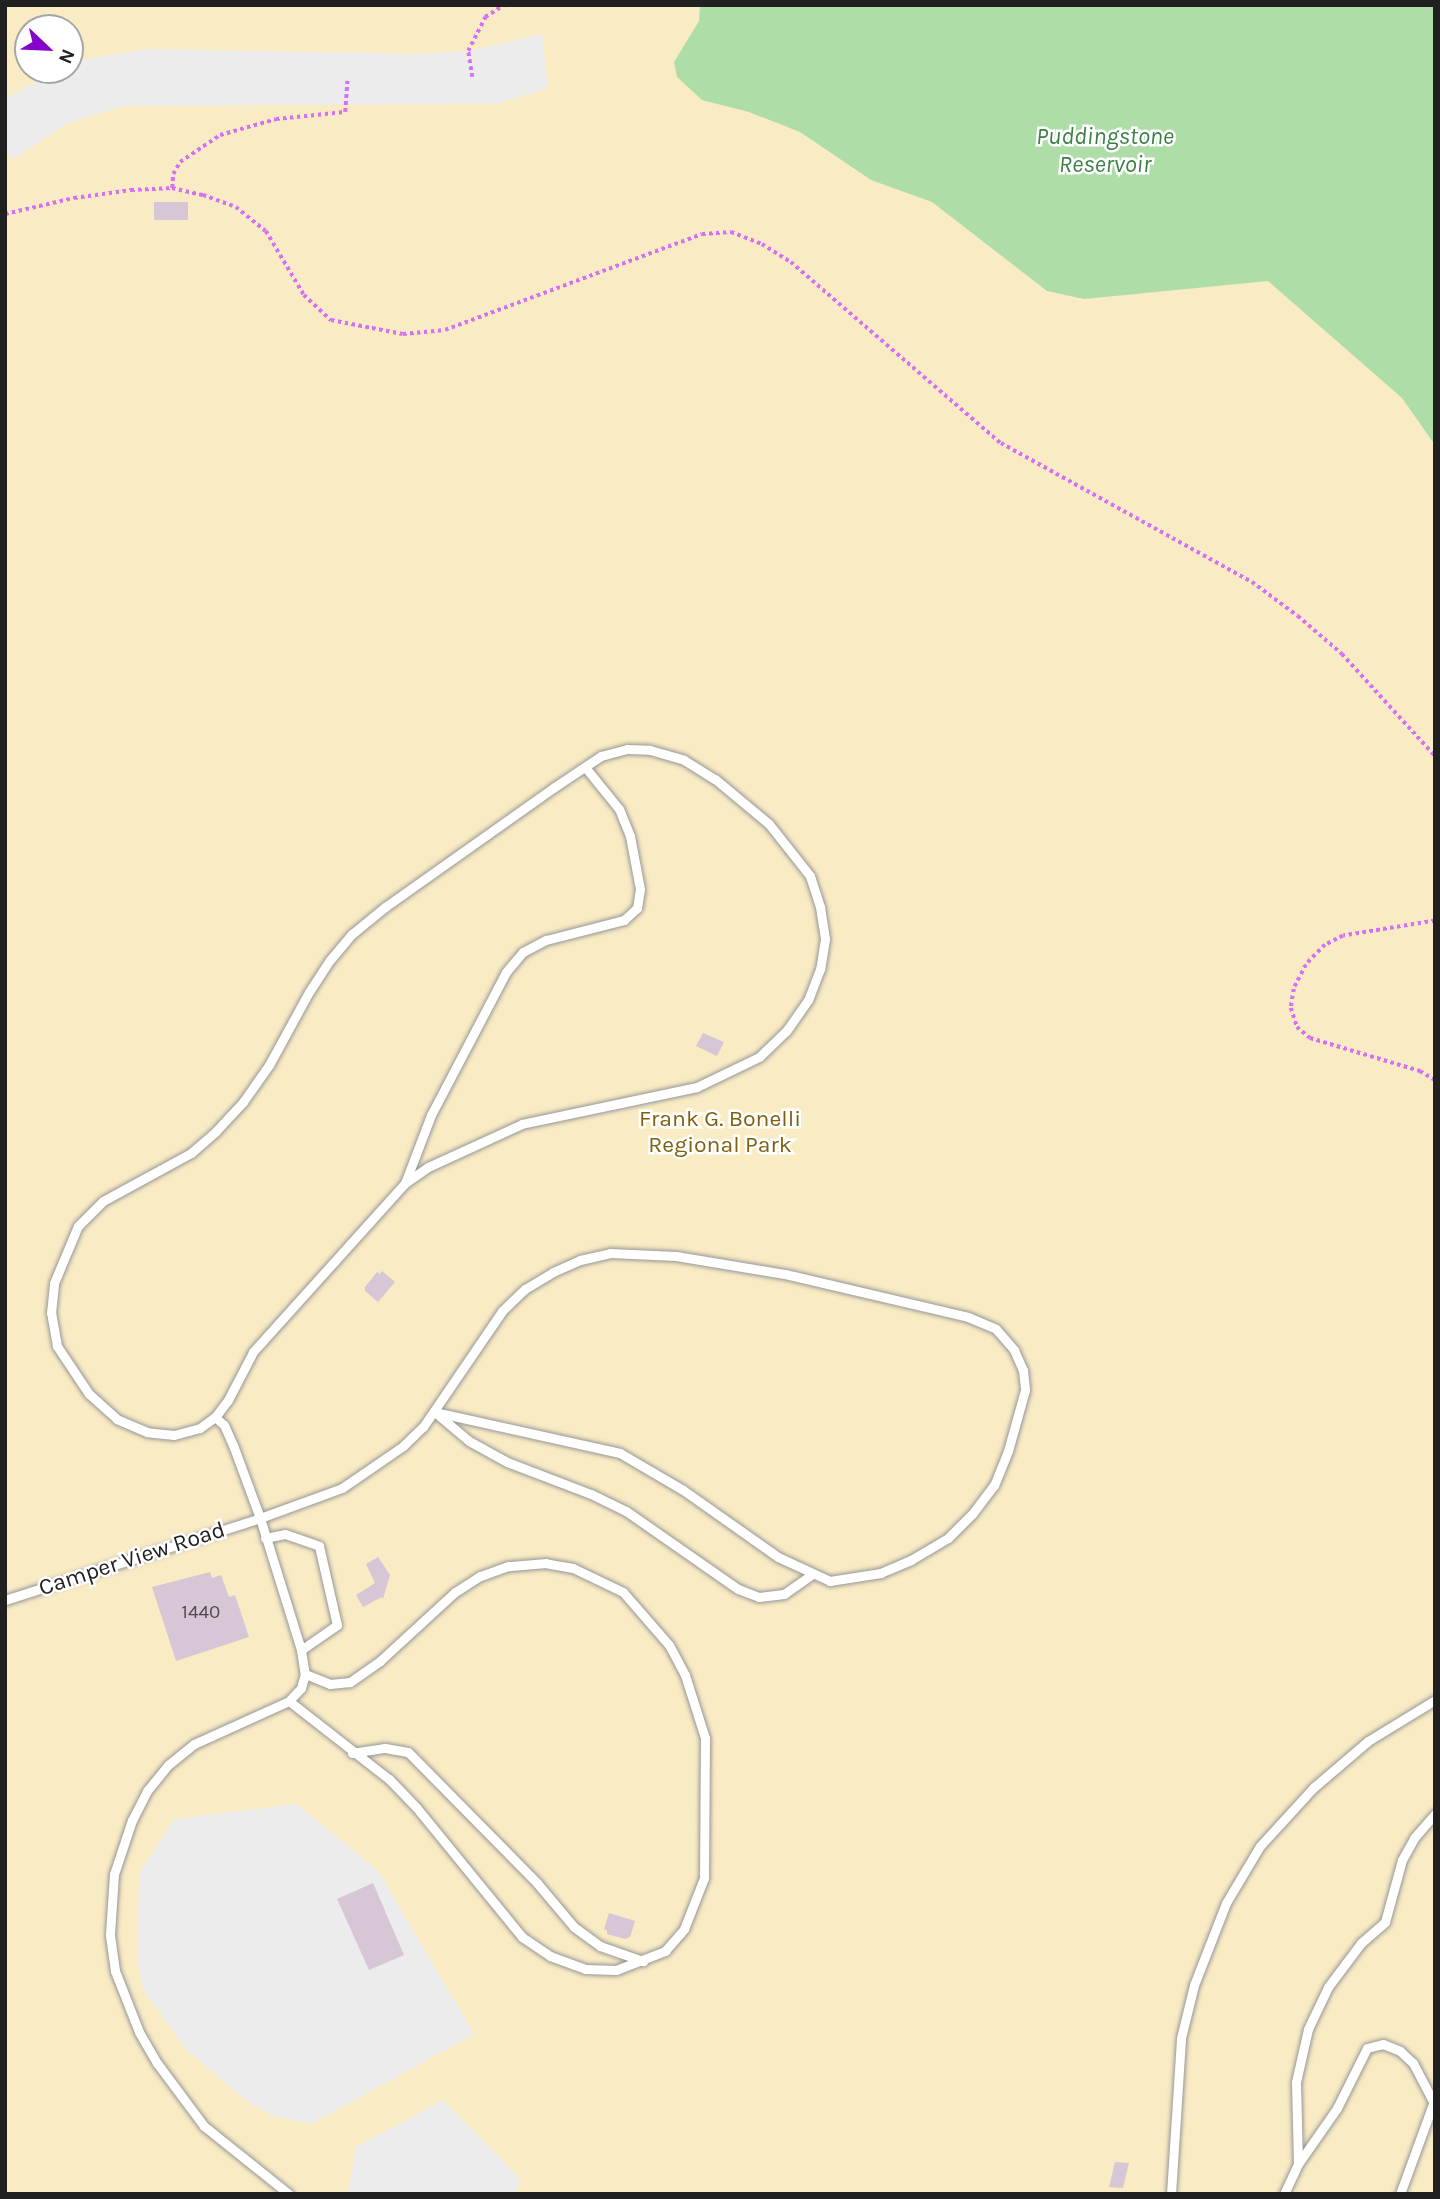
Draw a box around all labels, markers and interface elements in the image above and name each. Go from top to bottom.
north arrow [14,14,84,84]
text: N [54,46,79,67]
water label: Puddingstone Reservoir [1036,123,1174,179]
park label: Frank G. Bonelli Regional Park [639,1105,801,1159]
street label: Camper View Road [35,1516,229,1602]
house number: 1440 [182,1602,220,1624]

